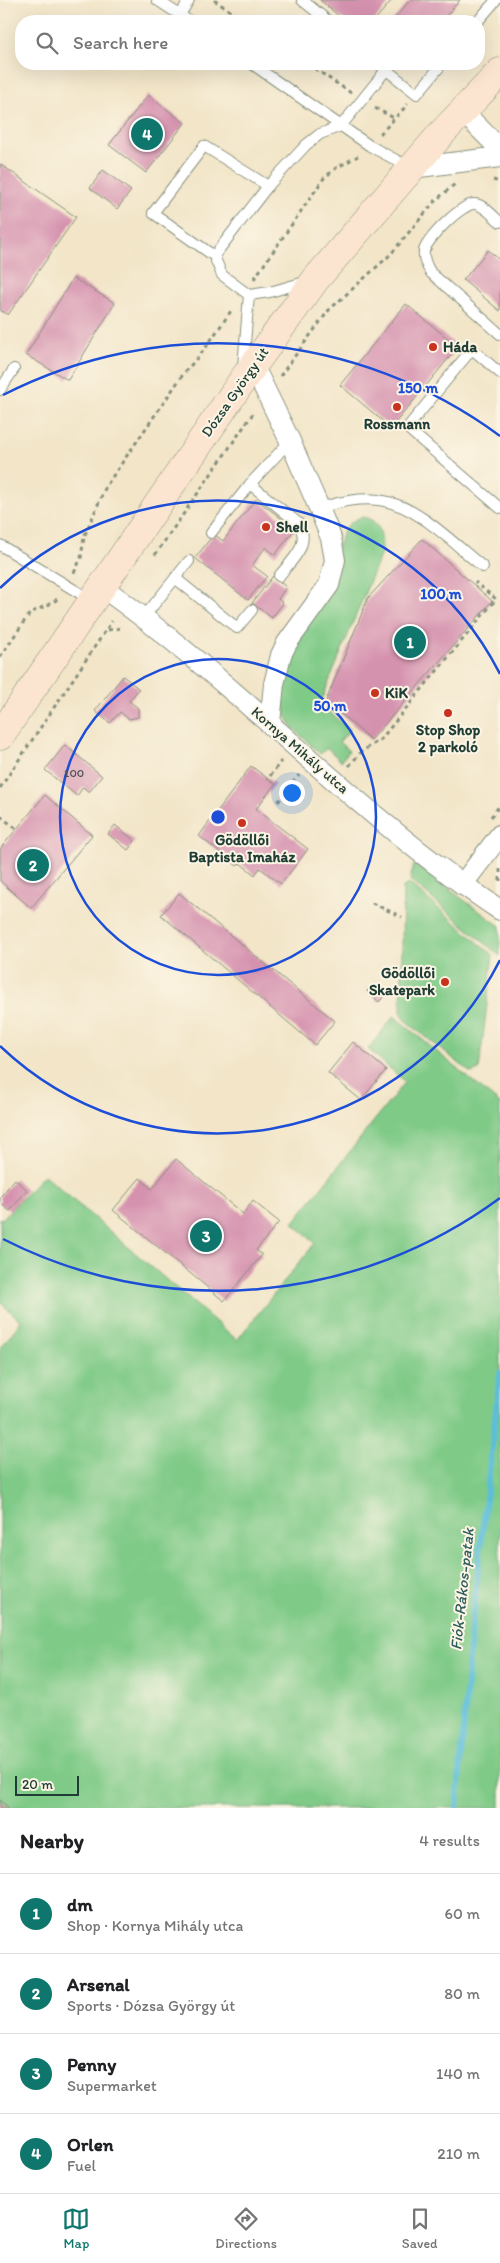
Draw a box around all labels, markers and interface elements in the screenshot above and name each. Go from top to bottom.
search box [15,15,485,70]
icon: search [33,29,61,57]
text: Search here [73,31,168,54]
pin: 4 [131,115,163,153]
place label: Háda [443,338,477,356]
marker: Háda [427,341,439,353]
street label: Dózsa György út [197,343,273,440]
text: 150 m [398,379,438,397]
marker: Rossmann [391,401,403,413]
place label: Rossmann [364,415,431,433]
place label: Shell [276,518,309,536]
marker: Shell [260,521,272,533]
text: 100 m [420,585,462,603]
pin: 1 [394,623,426,661]
place label: KiK [385,684,408,702]
marker: KiK [369,687,381,699]
text: 50 m [313,697,347,715]
street label: Kornya Mihály utca [248,703,353,798]
marker: Stop Shop 2 parkoló [442,707,454,719]
place label: Stop Shop 2 parkoló [416,721,480,757]
house number: 100 [64,766,84,780]
your location [279,780,305,806]
centre of rings [209,808,227,826]
marker: Gödöllői Baptista Imaház [236,817,248,829]
place label: Gödöllői Baptista Imaház [189,831,296,867]
pin: 2 [17,846,49,884]
place label: Gödöllői Skatepark [369,964,435,1000]
marker: Gödöllői Skatepark [439,976,451,988]
pin: 3 [190,1217,222,1255]
water label: Fiók-Rákos-patak [446,1526,478,1651]
scale bar [15,1773,79,1796]
text: 20 m [22,1776,53,1793]
text: Nearby [20,1828,84,1853]
text: 4 results [419,1831,480,1850]
text: dm [67,1893,93,1916]
text: 1 [32,1904,40,1923]
text: 60 m [445,1904,480,1923]
text: Shop · Kornya Mihály utca [67,1916,243,1935]
text: Arsenal [67,1973,130,1996]
text: 2 [32,1984,40,2003]
text: 80 m [444,1984,480,2003]
text: Sports · Dózsa György út [67,1996,235,2015]
text: Penny [67,2053,116,2076]
text: 3 [32,2064,40,2083]
text: 140 m [436,2064,480,2083]
text: Supermarket [67,2076,157,2095]
text: Orlen [67,2133,114,2156]
text: 4 [31,2144,41,2163]
text: 210 m [437,2144,480,2163]
text: Fuel [67,2156,96,2175]
tab: Map [62,2205,90,2252]
tab: Directions [215,2205,277,2252]
tab: Saved [402,2205,438,2252]

